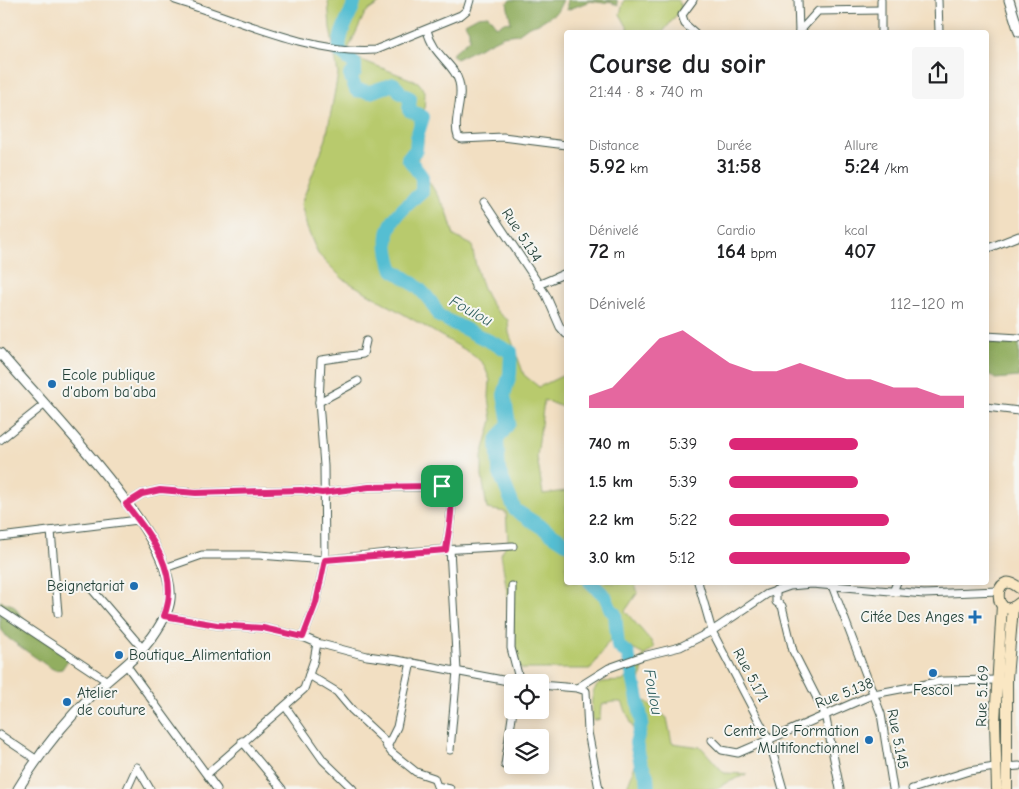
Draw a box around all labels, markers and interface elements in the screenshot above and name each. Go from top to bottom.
button: share [912,47,964,99]
text: Course du soir [589,48,765,80]
text: 21:44 · 8 × 740 m [589,83,703,101]
text: Distance [589,137,639,154]
text: Durée [717,137,752,154]
text: Allure [844,137,878,154]
text: 5.92 [589,154,625,178]
text: 31:58 [717,154,762,178]
text: 5:24 [844,154,880,178]
text: km [625,160,648,177]
text: /km [880,160,909,177]
street label: Rue 5.134 [498,205,546,265]
text: Dénivelé [589,222,638,239]
text: Cardio [717,222,756,239]
text: kcal [844,222,868,239]
text: 72 [589,239,609,263]
text: 164 [717,239,746,263]
text: 407 [844,239,876,263]
text: m [609,245,625,262]
text: bpm [746,245,777,262]
water label: Foulou [446,292,496,330]
text: Dénivelé [589,295,645,313]
text: 112–120 m [890,295,964,313]
place label: Ecole publique d'abom ba'aba [62,366,156,401]
marker: Ecole publique d'abom ba'aba [46,378,58,390]
text: 740 m [589,435,630,453]
text: 5:39 [669,435,697,453]
pin [421,465,463,507]
icon: arrive [428,472,456,500]
text: 1.5 km [589,473,633,491]
text: 5:39 [669,473,697,491]
text: 2.2 km [589,511,634,529]
text: 5:22 [669,511,697,529]
text: 3.0 km [589,549,635,567]
text: 5:12 [669,549,695,567]
place label: Beignetariat [47,577,125,595]
marker: Beignetariat [128,580,140,592]
place label: Citée Des Anges [861,608,964,626]
marker: Citée Des Anges [968,610,982,624]
street label: Rue 5.171 [729,645,773,705]
place label: Boutique_Alimentation [129,646,271,664]
marker: Boutique_Alimentation [113,649,125,661]
street label: Rue 5.169 [972,665,992,727]
marker: Fescol [927,667,939,679]
water label: Foulou [640,668,666,716]
map controls [504,674,549,774]
button: locate [504,674,549,719]
street label: Rue 5.138 [812,674,876,712]
place label: Fescol [913,681,953,699]
place label: Atelier de couture [77,684,146,719]
marker: Atelier de couture [61,696,73,708]
street label: Rue 5.145 [883,707,913,771]
place label: Centre De Formation Multifonctionnel [724,722,859,757]
button: layers [504,729,549,774]
marker: Centre De Formation Multifonctionnel [863,734,875,746]

